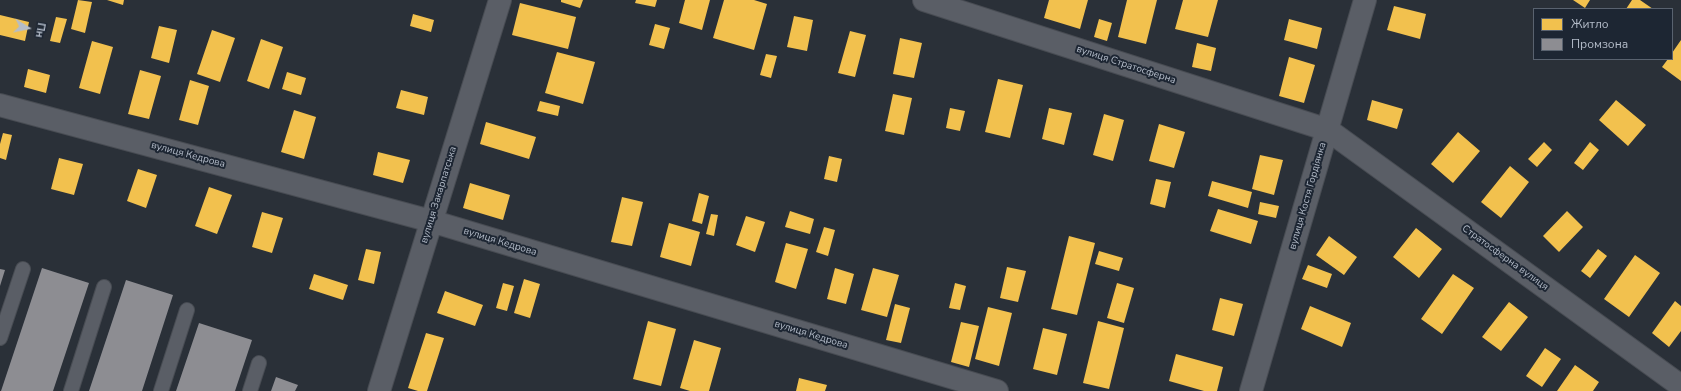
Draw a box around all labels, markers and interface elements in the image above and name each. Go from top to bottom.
north arrow [8,8,48,48]
legend [1533,8,1673,60]
text: Житло [1571,16,1609,32]
text: Пн [32,21,49,39]
text: Промзона [1571,36,1628,52]
street label: вулиця Стратосферна [1075,43,1177,87]
street label: вулиця Кедрова [150,139,226,171]
street label: вулиця Костя Гордіянка [1287,141,1329,251]
street label: вулиця Закарпатська [419,145,459,245]
street label: Стратосферна вулиця [1459,223,1551,293]
street label: вулиця Кедрова [462,225,538,259]
street label: вулиця Кедрова [773,318,849,352]

